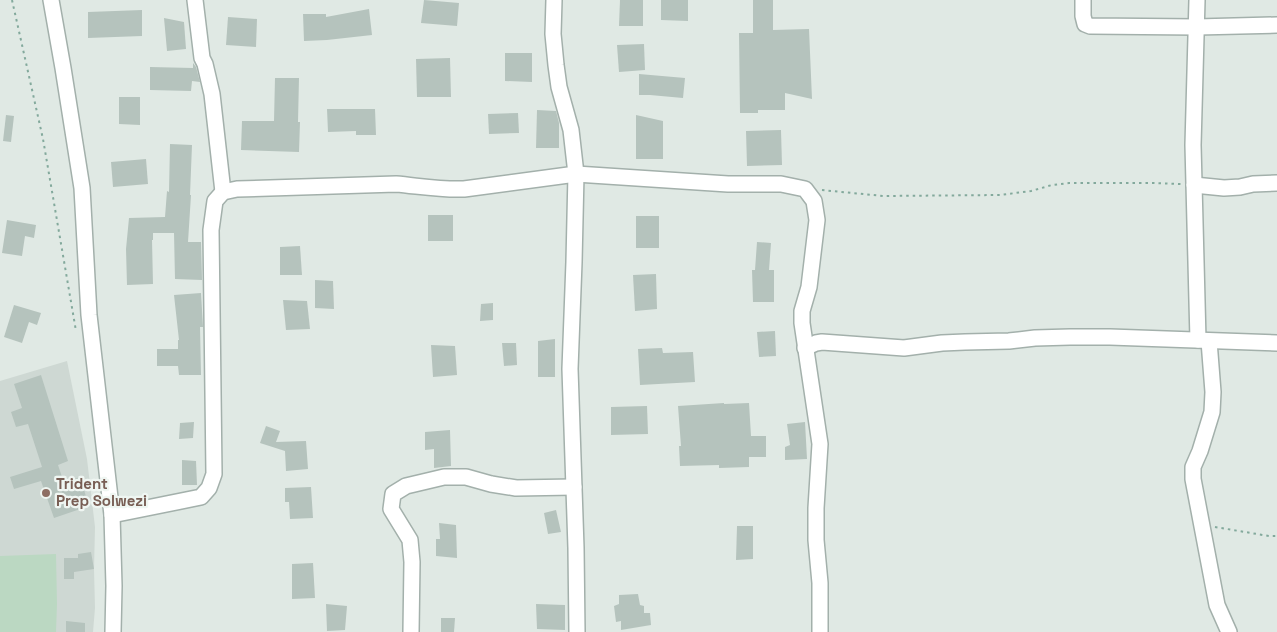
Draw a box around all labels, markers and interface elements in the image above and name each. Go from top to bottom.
place label: Trident Prep Solwezi [56,474,147,510]
marker: Trident Prep Solwezi [40,487,52,499]

